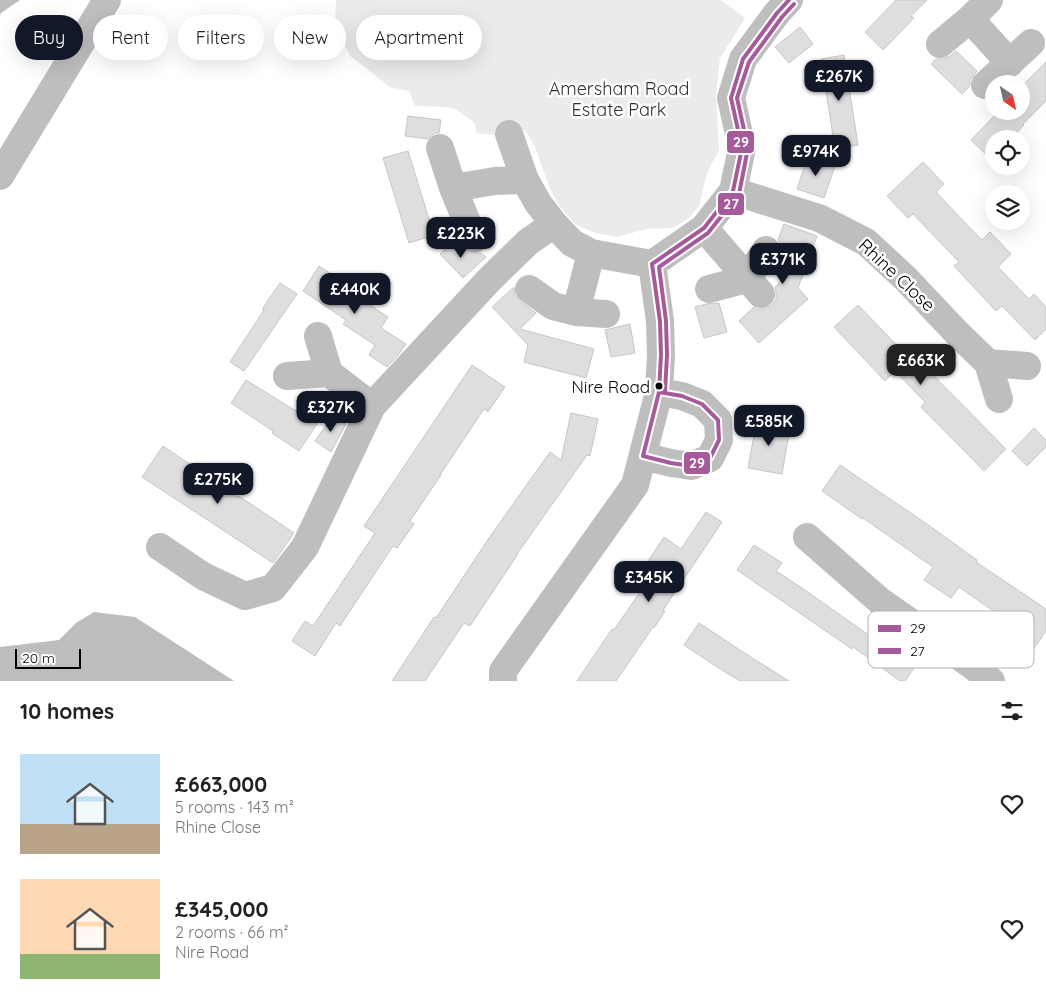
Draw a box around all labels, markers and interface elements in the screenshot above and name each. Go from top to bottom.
chip: Buy [15,15,83,60]
chip: Rent [93,15,168,60]
chip: Filters [178,15,264,60]
chip: New [274,15,346,60]
chip: Apartment [356,15,482,60]
pin: £267K [804,59,874,102]
text: £267K [815,66,863,86]
north arrow [985,75,1030,120]
map controls [985,75,1030,230]
park label: Amersham Road Estate Park [549,77,689,121]
line badge: 29 [726,130,755,154]
button: locate [985,130,1030,175]
text: 29 [733,133,749,151]
pin: £974K [781,134,851,177]
text: £974K [793,141,839,161]
button: layers [985,185,1030,230]
line badge: 27 [717,192,745,216]
text: 27 [723,195,739,213]
pin: £223K [426,216,496,259]
text: £223K [437,223,485,243]
street label: Rhine Close [854,234,940,316]
pin: £371K [748,242,818,285]
text: £371K [761,249,805,269]
pin: £440K [320,272,390,315]
text: £440K [330,279,380,299]
pin: £663K [886,344,956,386]
text: £663K [898,350,944,370]
place label: Nire Road [571,376,650,397]
marker: Nire Road [654,381,664,391]
pin: £327K [296,390,366,433]
text: £327K [308,397,354,417]
pin: £585K [734,404,804,447]
text: £585K [745,411,793,431]
line badge: 29 [683,451,711,475]
text: 29 [689,454,705,472]
pin: £275K [183,462,253,505]
text: £275K [194,469,242,489]
pin: £345K [614,560,684,603]
text: £345K [625,567,673,587]
legend [868,611,1034,668]
text: 29 [910,619,926,637]
text: 27 [910,642,925,660]
scale bar [15,646,81,669]
text: 20 m [22,649,55,667]
icon: filters [998,697,1026,725]
text: 10 homes [20,698,114,724]
text: £663,000 [175,771,267,797]
icon: home [60,774,120,834]
icon: heart [998,790,1026,818]
text: 5 rooms · 143 m² [175,797,294,817]
text: Rhine Close [175,817,261,837]
text: £345,000 [175,896,268,922]
icon: home [60,899,120,959]
icon: heart [998,915,1026,943]
text: 2 rooms · 66 m² [175,922,289,942]
text: Nire Road [175,942,249,962]

